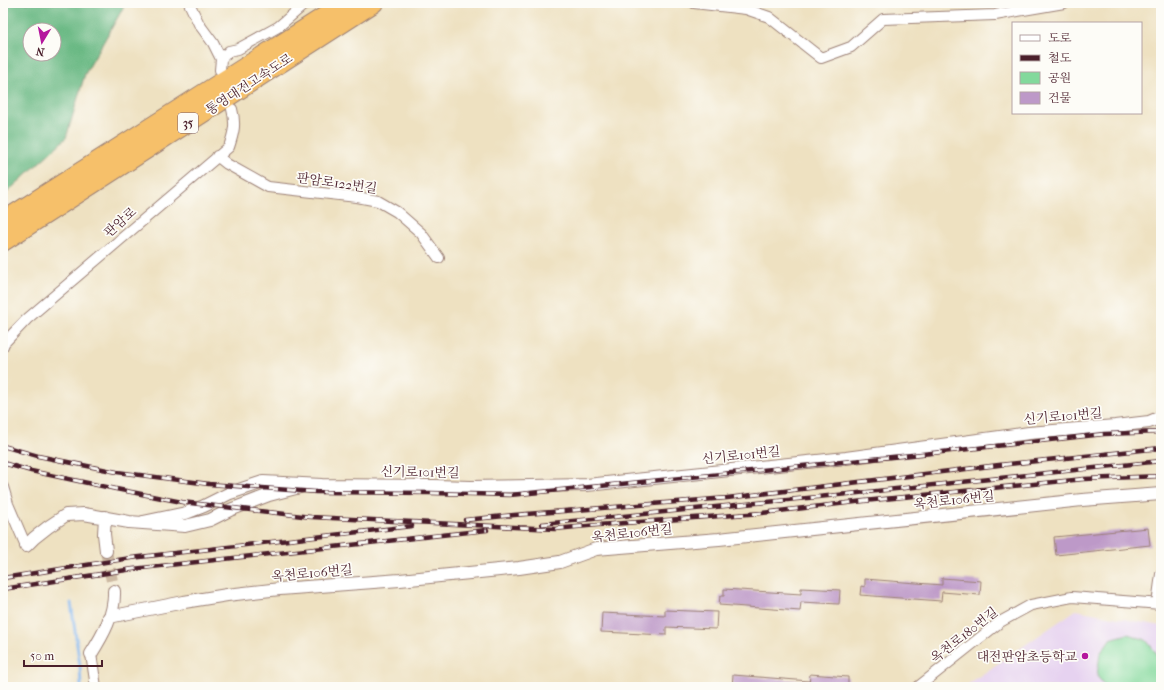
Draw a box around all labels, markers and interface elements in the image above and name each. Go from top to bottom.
north arrow [22,22,62,62]
legend [1012,22,1142,114]
text: 도로 [1048,31,1072,45]
text: N [34,44,46,58]
street label: 통영대전고속도로 [203,50,296,118]
text: 철도 [1048,51,1072,65]
text: 공원 [1048,71,1071,85]
text: 건물 [1048,91,1072,105]
road number: 35 [178,113,198,133]
street label: 판암로122번길 [296,170,378,196]
street label: 판암로 [101,204,139,240]
street label: 신기로101번길 [1023,405,1103,427]
street label: 신기로101번길 [701,443,781,467]
street label: 신기로101번길 [380,464,460,480]
street label: 옥천로106번길 [913,488,995,512]
street label: 옥천로106번길 [591,521,673,545]
street label: 옥천로106번길 [271,562,353,584]
street label: 옥천로180번길 [927,604,1001,666]
scale bar [24,642,102,668]
text: 50 m [30,649,54,663]
place label: 대전판암초등학교 [977,649,1077,664]
marker: 대전판암초등학교 [1080,651,1090,661]

